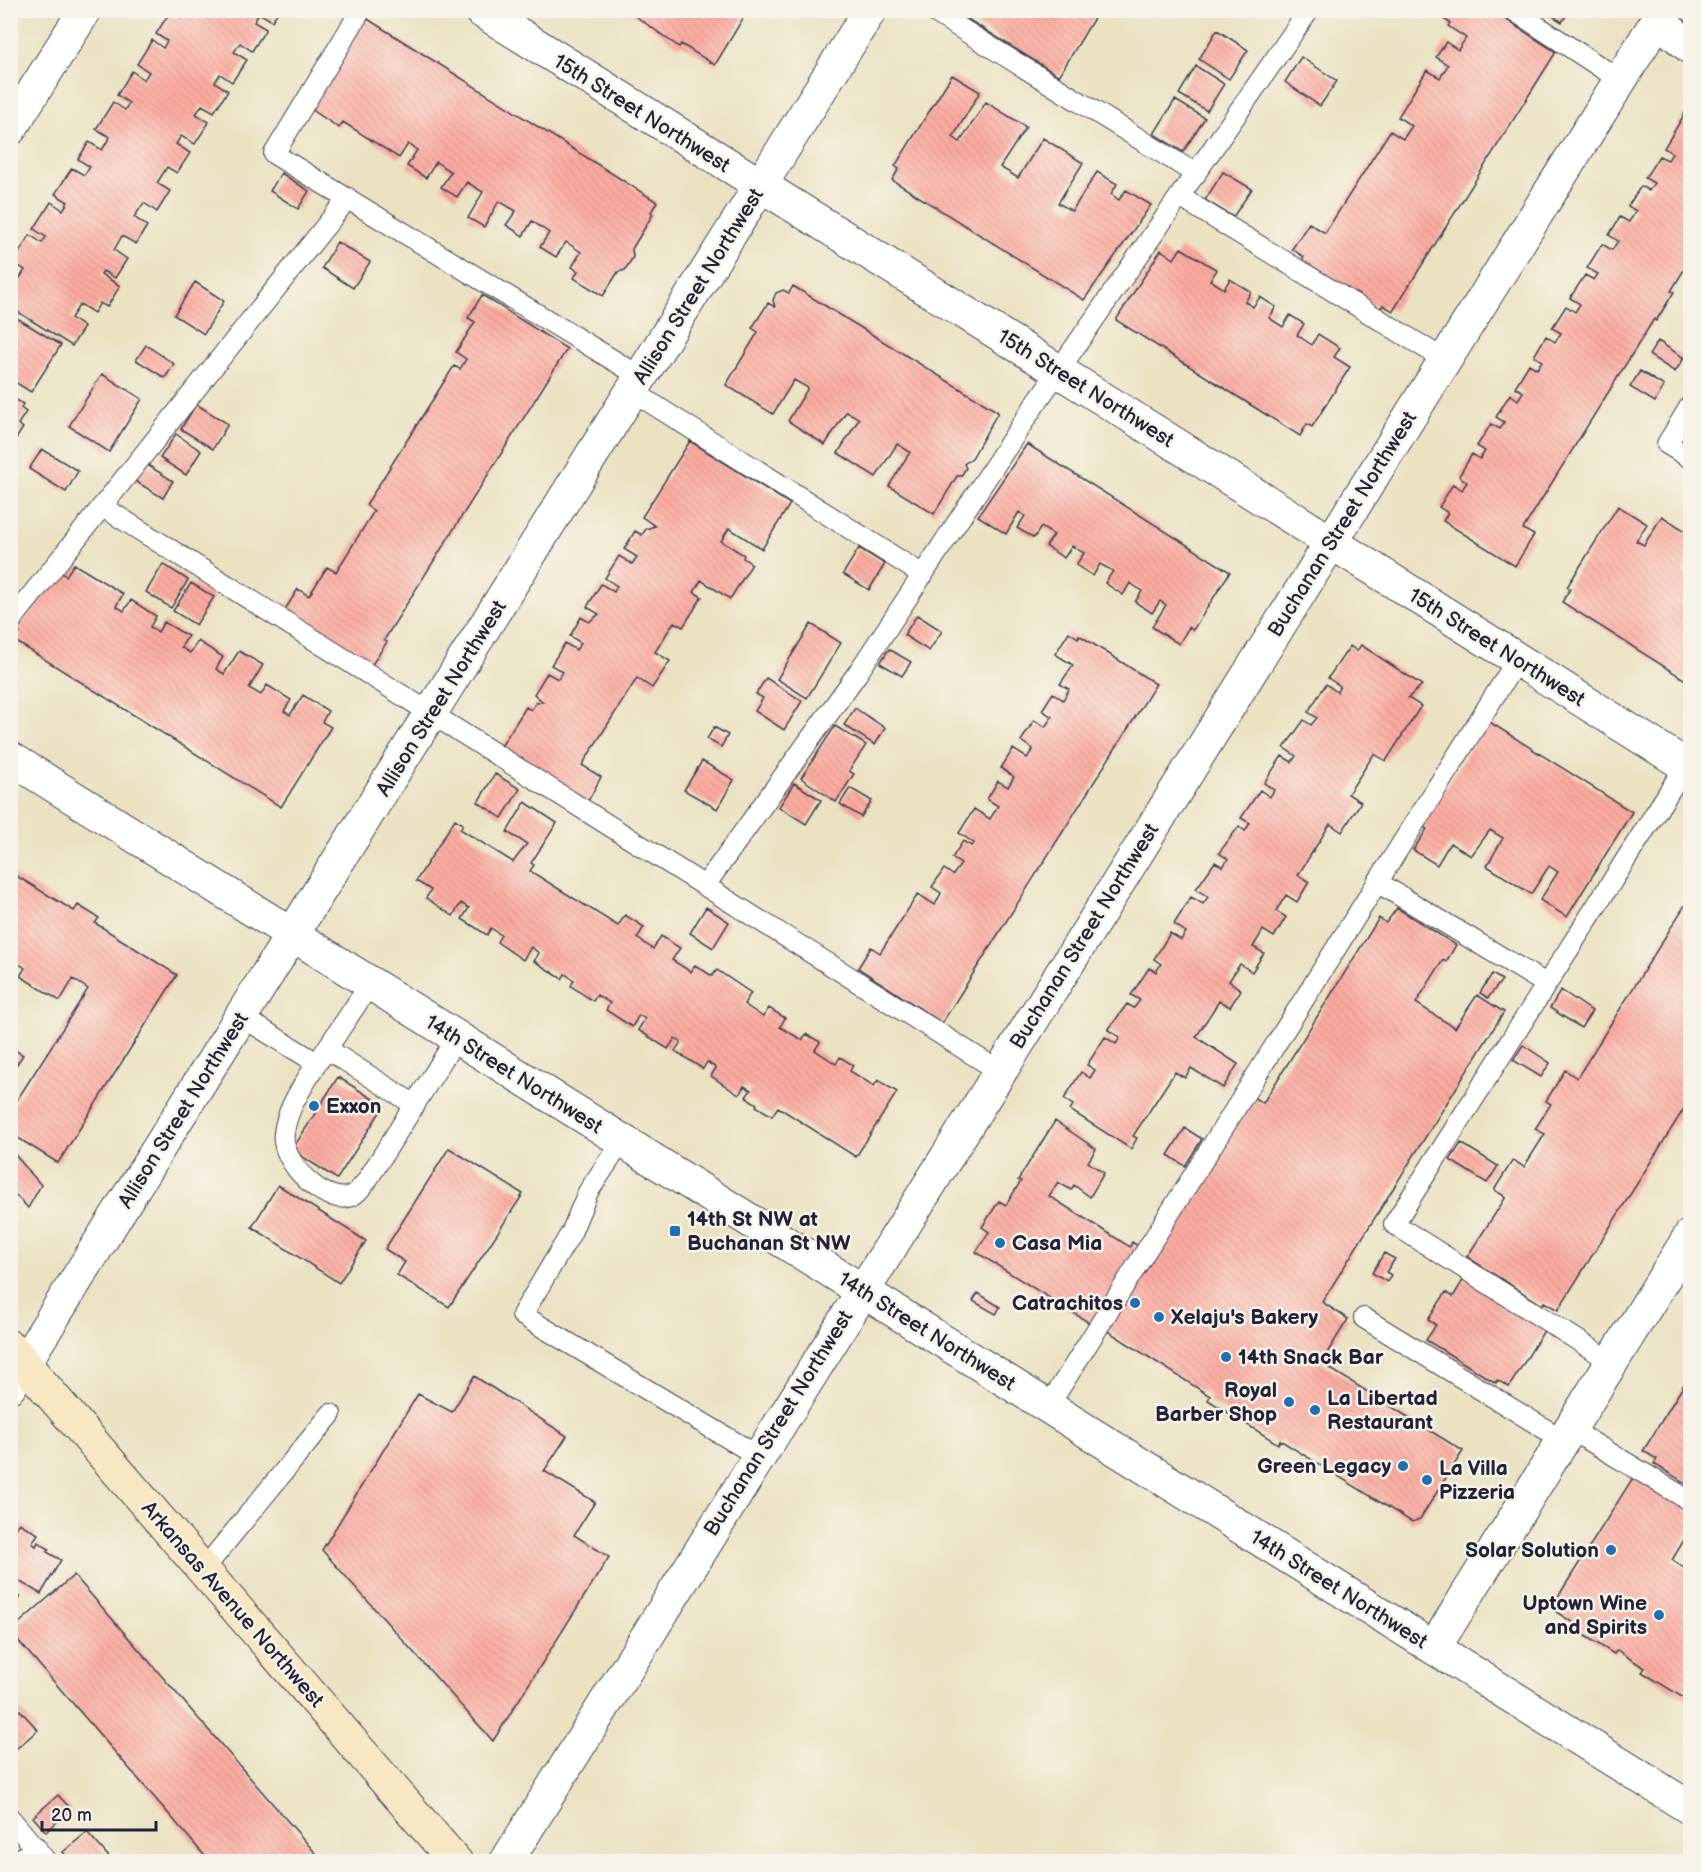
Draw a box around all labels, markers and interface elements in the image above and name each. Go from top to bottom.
street label: 15th Street Northwest [549,49,735,178]
street label: Allison Street Northwest [628,183,769,389]
street label: 15th Street Northwest [993,324,1179,453]
street label: Buchanan Street Northwest [1263,406,1423,642]
street label: 15th Street Northwest [1404,583,1590,712]
street label: Allison Street Northwest [371,595,512,801]
street label: Buchanan Street Northwest [1005,818,1165,1054]
street label: Allison Street Northwest [113,1007,254,1213]
street label: 14th Street Northwest [421,1010,607,1139]
place label: Exxon [326,1094,382,1119]
marker: Exxon [307,1099,321,1113]
place label: 14th St NW at Buchanan St NW [687,1207,851,1256]
marker: 14th St NW at Buchanan St NW [668,1224,682,1238]
place label: Casa Mia [1012,1231,1102,1256]
marker: Casa Mia [993,1236,1007,1250]
street label: 14th Street Northwest [834,1267,1020,1396]
place label: Catrachitos [1012,1291,1123,1316]
marker: Catrachitos [1128,1296,1142,1310]
street label: Buchanan Street Northwest [699,1305,859,1541]
place label: Xelaju's Bakery [1171,1305,1318,1330]
marker: Xelaju's Bakery [1152,1310,1166,1324]
place label: 14th Snack Bar [1238,1345,1384,1370]
marker: 14th Snack Bar [1219,1350,1233,1364]
place label: Royal Barber Shop [1155,1378,1277,1427]
place label: La Libertad Restaurant [1327,1386,1438,1435]
marker: Royal Barber Shop [1282,1395,1296,1409]
marker: La Libertad Restaurant [1308,1403,1322,1417]
place label: Green Legacy [1257,1454,1391,1479]
place label: La Villa Pizzeria [1439,1456,1515,1505]
marker: Green Legacy [1396,1459,1410,1473]
marker: La Villa Pizzeria [1420,1473,1434,1487]
street label: Arkansas Avenue Northwest [136,1496,329,1713]
street label: 14th Street Northwest [1246,1525,1432,1654]
place label: Solar Solution [1465,1538,1599,1563]
marker: Solar Solution [1604,1543,1618,1557]
place label: Uptown Wine and Spirits [1523,1591,1647,1640]
marker: Uptown Wine and Spirits [1652,1608,1666,1622]
scale bar [42,1794,156,1832]
text: 20 m [51,1805,92,1826]

